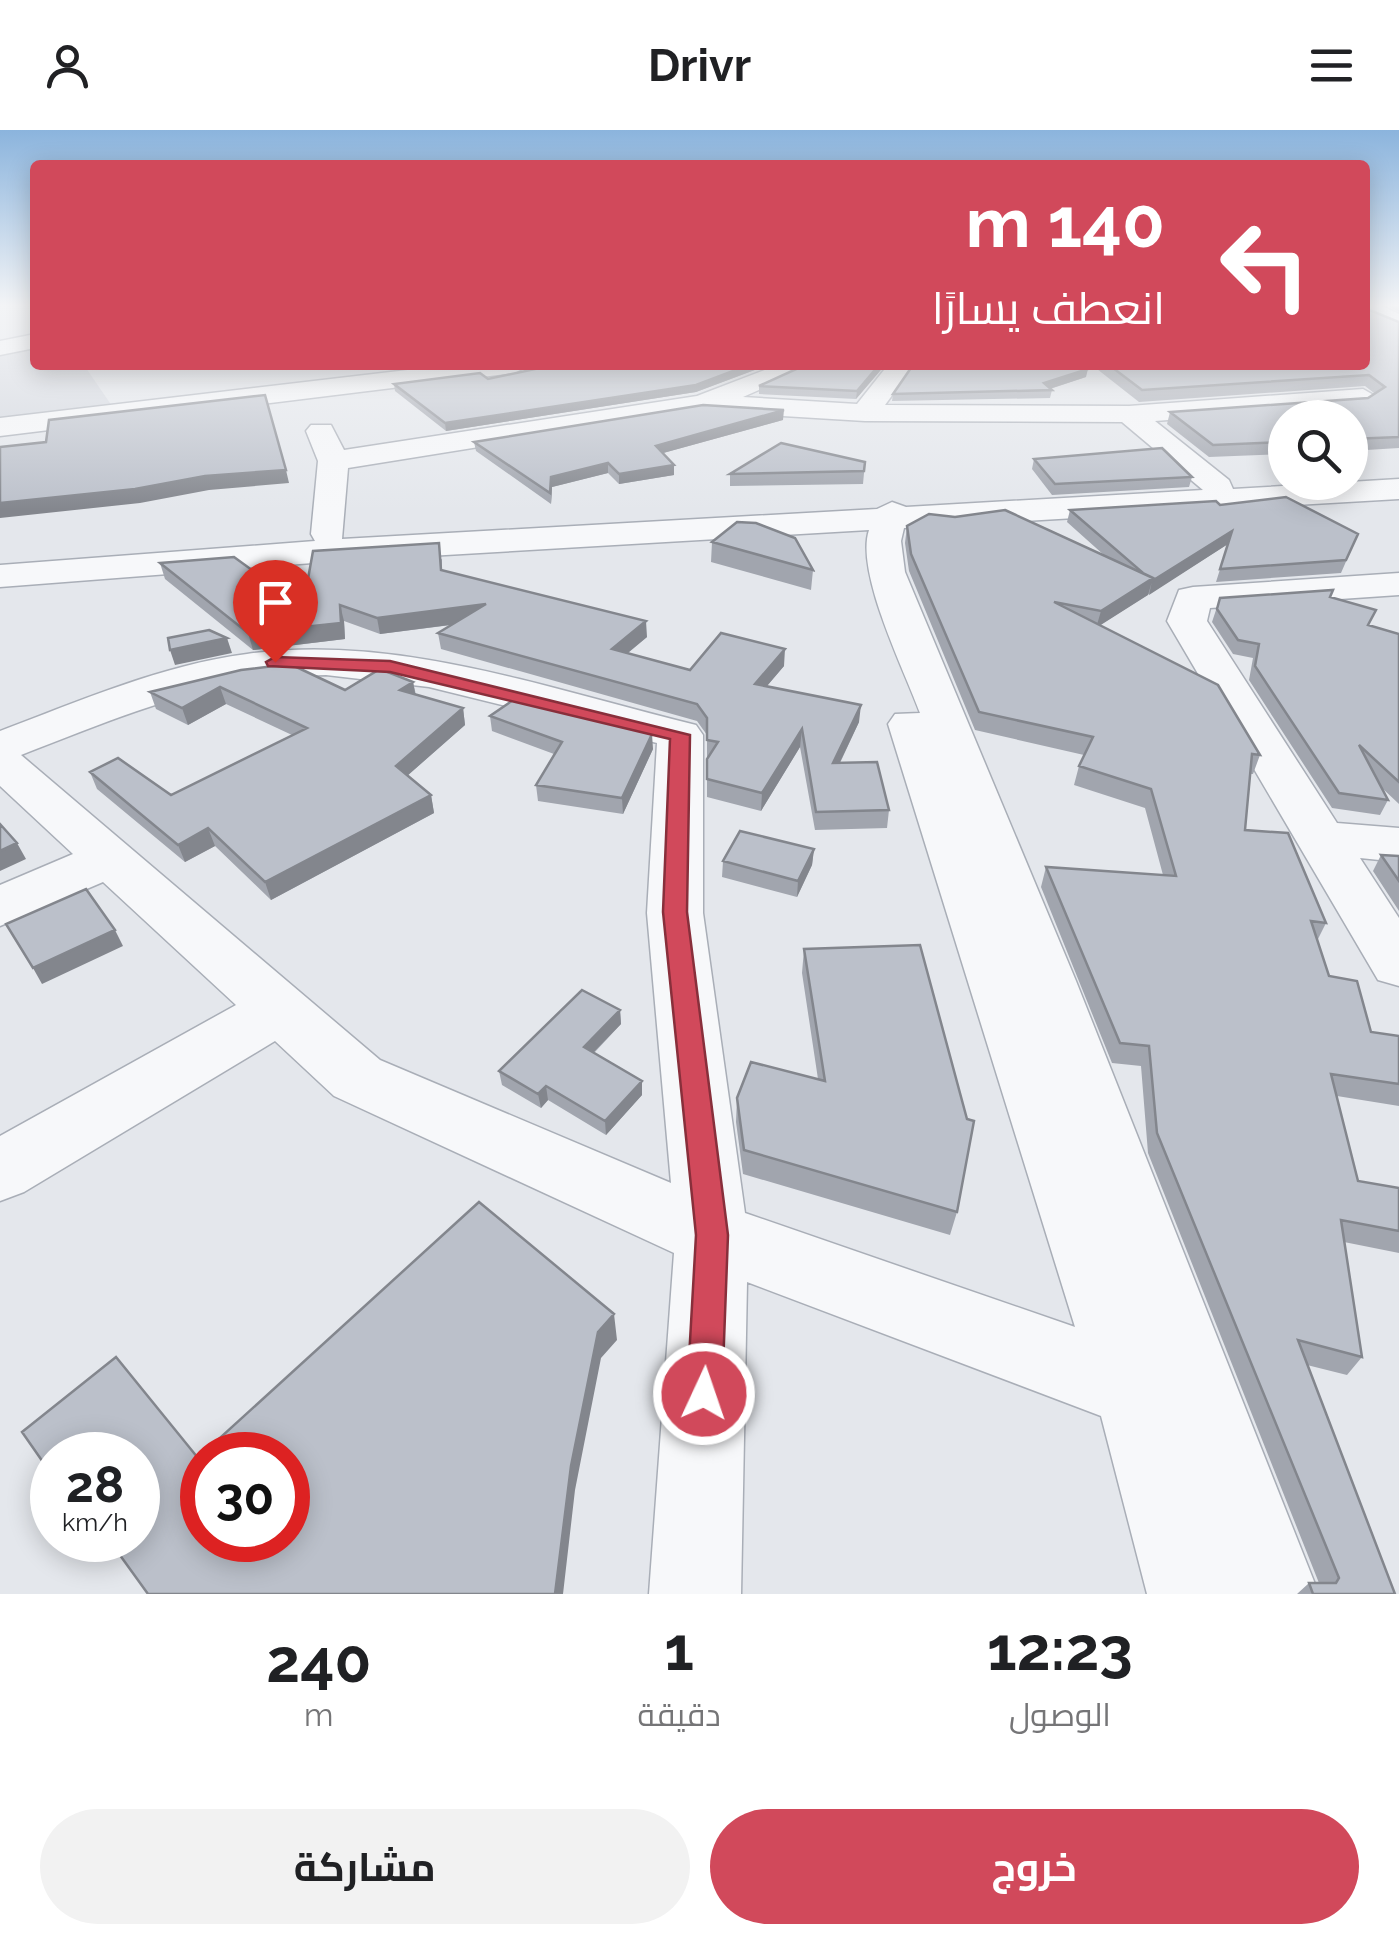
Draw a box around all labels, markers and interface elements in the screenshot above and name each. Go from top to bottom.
icon: person [40,38,95,93]
icon: menu [1304,38,1359,93]
text: Drivr [648,39,751,92]
text: 140 m [965,181,1165,263]
icon: left [1200,200,1330,330]
text: انعطف يسارًا [932,282,1165,335]
map controls [1268,400,1368,500]
button: search [1268,400,1368,500]
pin [233,560,318,663]
icon: arrive [248,575,303,630]
position arrow [652,1342,756,1446]
speed limit sign: 30 [180,1432,310,1562]
text: 28 [66,1455,124,1514]
text: km/h [62,1507,128,1537]
text: 1 [664,1614,694,1684]
text: 12:23 [987,1614,1133,1684]
text: 240 [266,1626,371,1696]
text: m [304,1696,333,1733]
text: دقيقة [638,1696,721,1733]
text: الوصول [1009,1696,1111,1733]
button: مشاركة [40,1809,690,1924]
button: خروج [710,1809,1359,1924]

